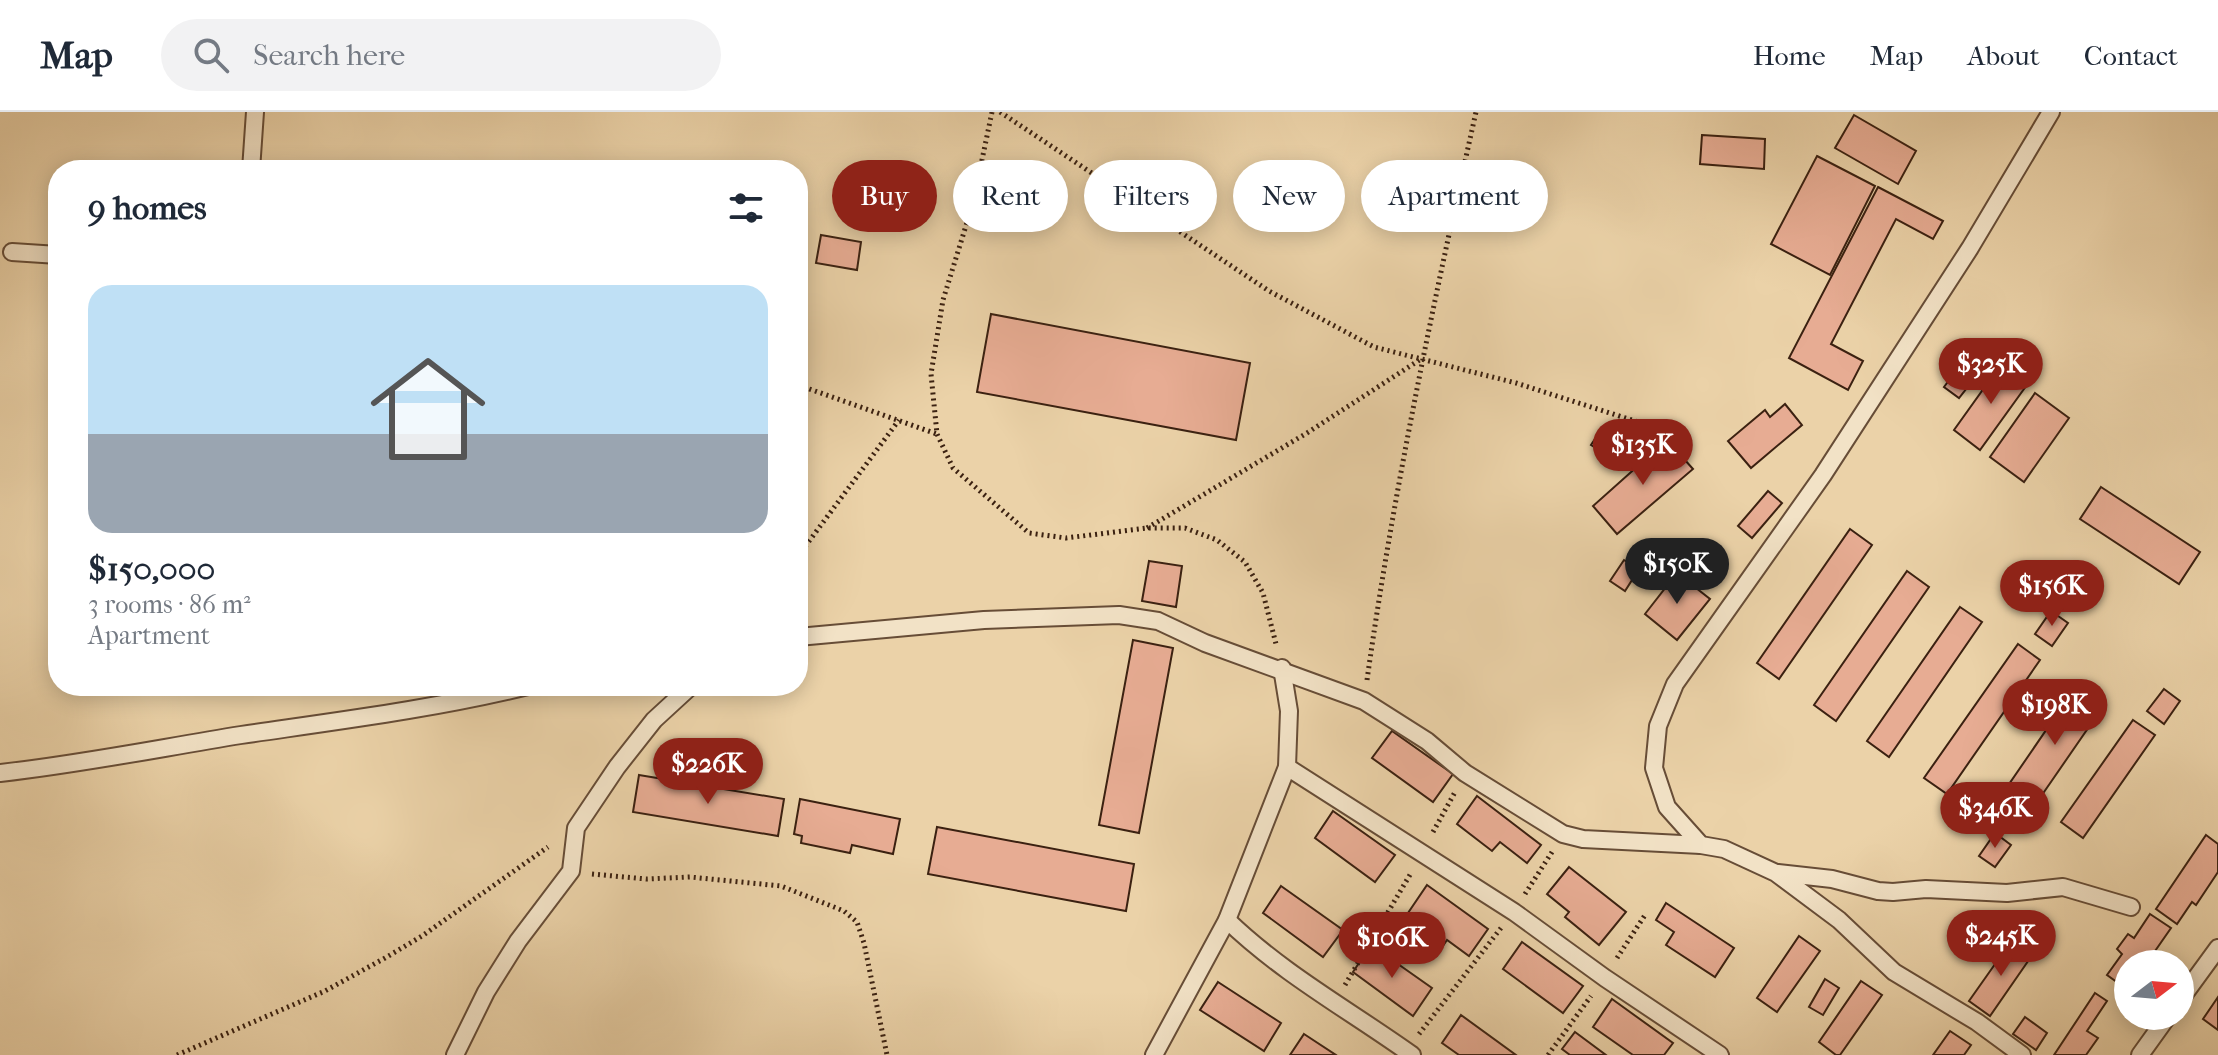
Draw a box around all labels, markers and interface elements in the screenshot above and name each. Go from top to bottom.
search box [161,19,721,91]
text: Map [40,33,113,78]
icon: search [189,33,233,77]
text: Search here [253,38,405,73]
text: Home [1753,39,1826,72]
text: Map [1870,39,1923,72]
text: About [1967,39,2040,72]
text: Contact [2084,39,2178,72]
chip: Buy [832,160,937,232]
chip: Rent [953,160,1068,232]
chip: Filters [1084,160,1217,232]
chip: New [1233,160,1345,232]
chip: Apartment [1361,160,1548,232]
icon: filters [724,186,768,230]
text: 9 homes [88,188,207,228]
icon: home [356,337,500,481]
pin: $325K [1935,338,2047,406]
text: $325K [1957,348,2025,379]
pin: $135K [1587,419,1699,487]
text: $135K [1611,429,1675,460]
pin: $150K [1621,538,1733,606]
text: $150K [1643,548,1711,579]
text: $150,000 [88,549,215,589]
pin: $156K [1996,560,2108,628]
text: $156K [2018,570,2086,601]
text: 3 rooms · 86 m² [88,589,251,620]
text: Apartment [88,620,210,651]
pin: $198K [1999,679,2111,747]
text: $198K [2020,689,2090,720]
pin: $226K [652,738,764,806]
text: $226K [671,748,745,779]
pin: $346K [1939,782,2051,850]
text: $346K [1958,792,2032,823]
pin: $245K [1945,910,2057,978]
pin: $106K [1336,912,1448,980]
text: $245K [1965,920,2037,951]
text: $106K [1357,922,1427,953]
north arrow [2114,950,2194,1030]
map controls [2114,950,2194,1030]

